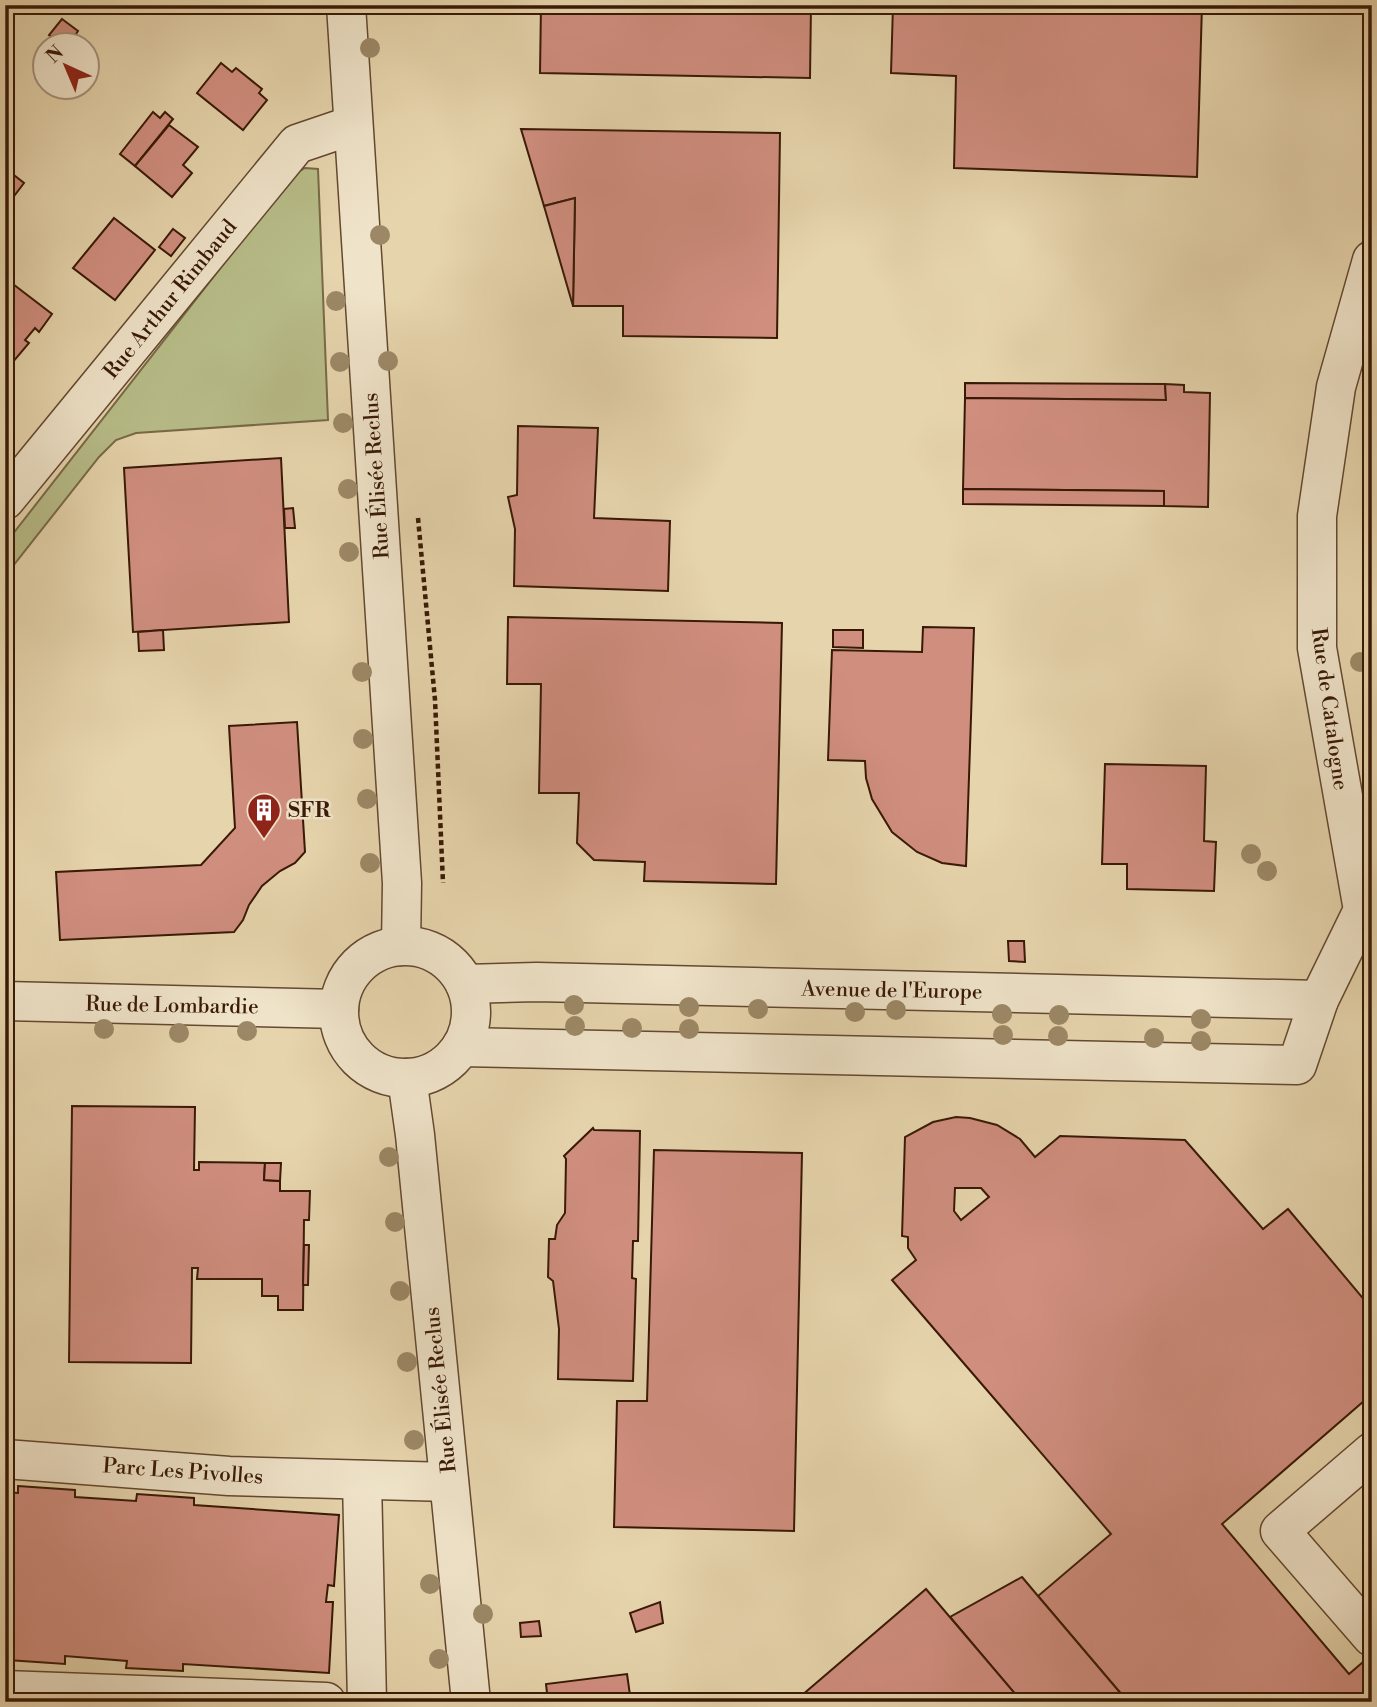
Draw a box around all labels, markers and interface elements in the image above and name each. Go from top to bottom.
north arrow [32,32,102,102]
text: N [41,41,69,68]
street label: Rue Arthur Rimbaud [99,215,243,385]
street label: Rue Élisée Reclus [356,392,396,560]
street label: Rue de Catalogne [1305,626,1353,792]
building icon: SFR [245,791,283,840]
place label: SFR [288,798,331,824]
street label: Avenue de l'Europe [800,976,983,1006]
street label: Rue de Lombardie [85,991,259,1021]
street label: Rue Élisée Reclus [417,1306,463,1474]
street label: Parc Les Pivolles [102,1453,264,1491]

